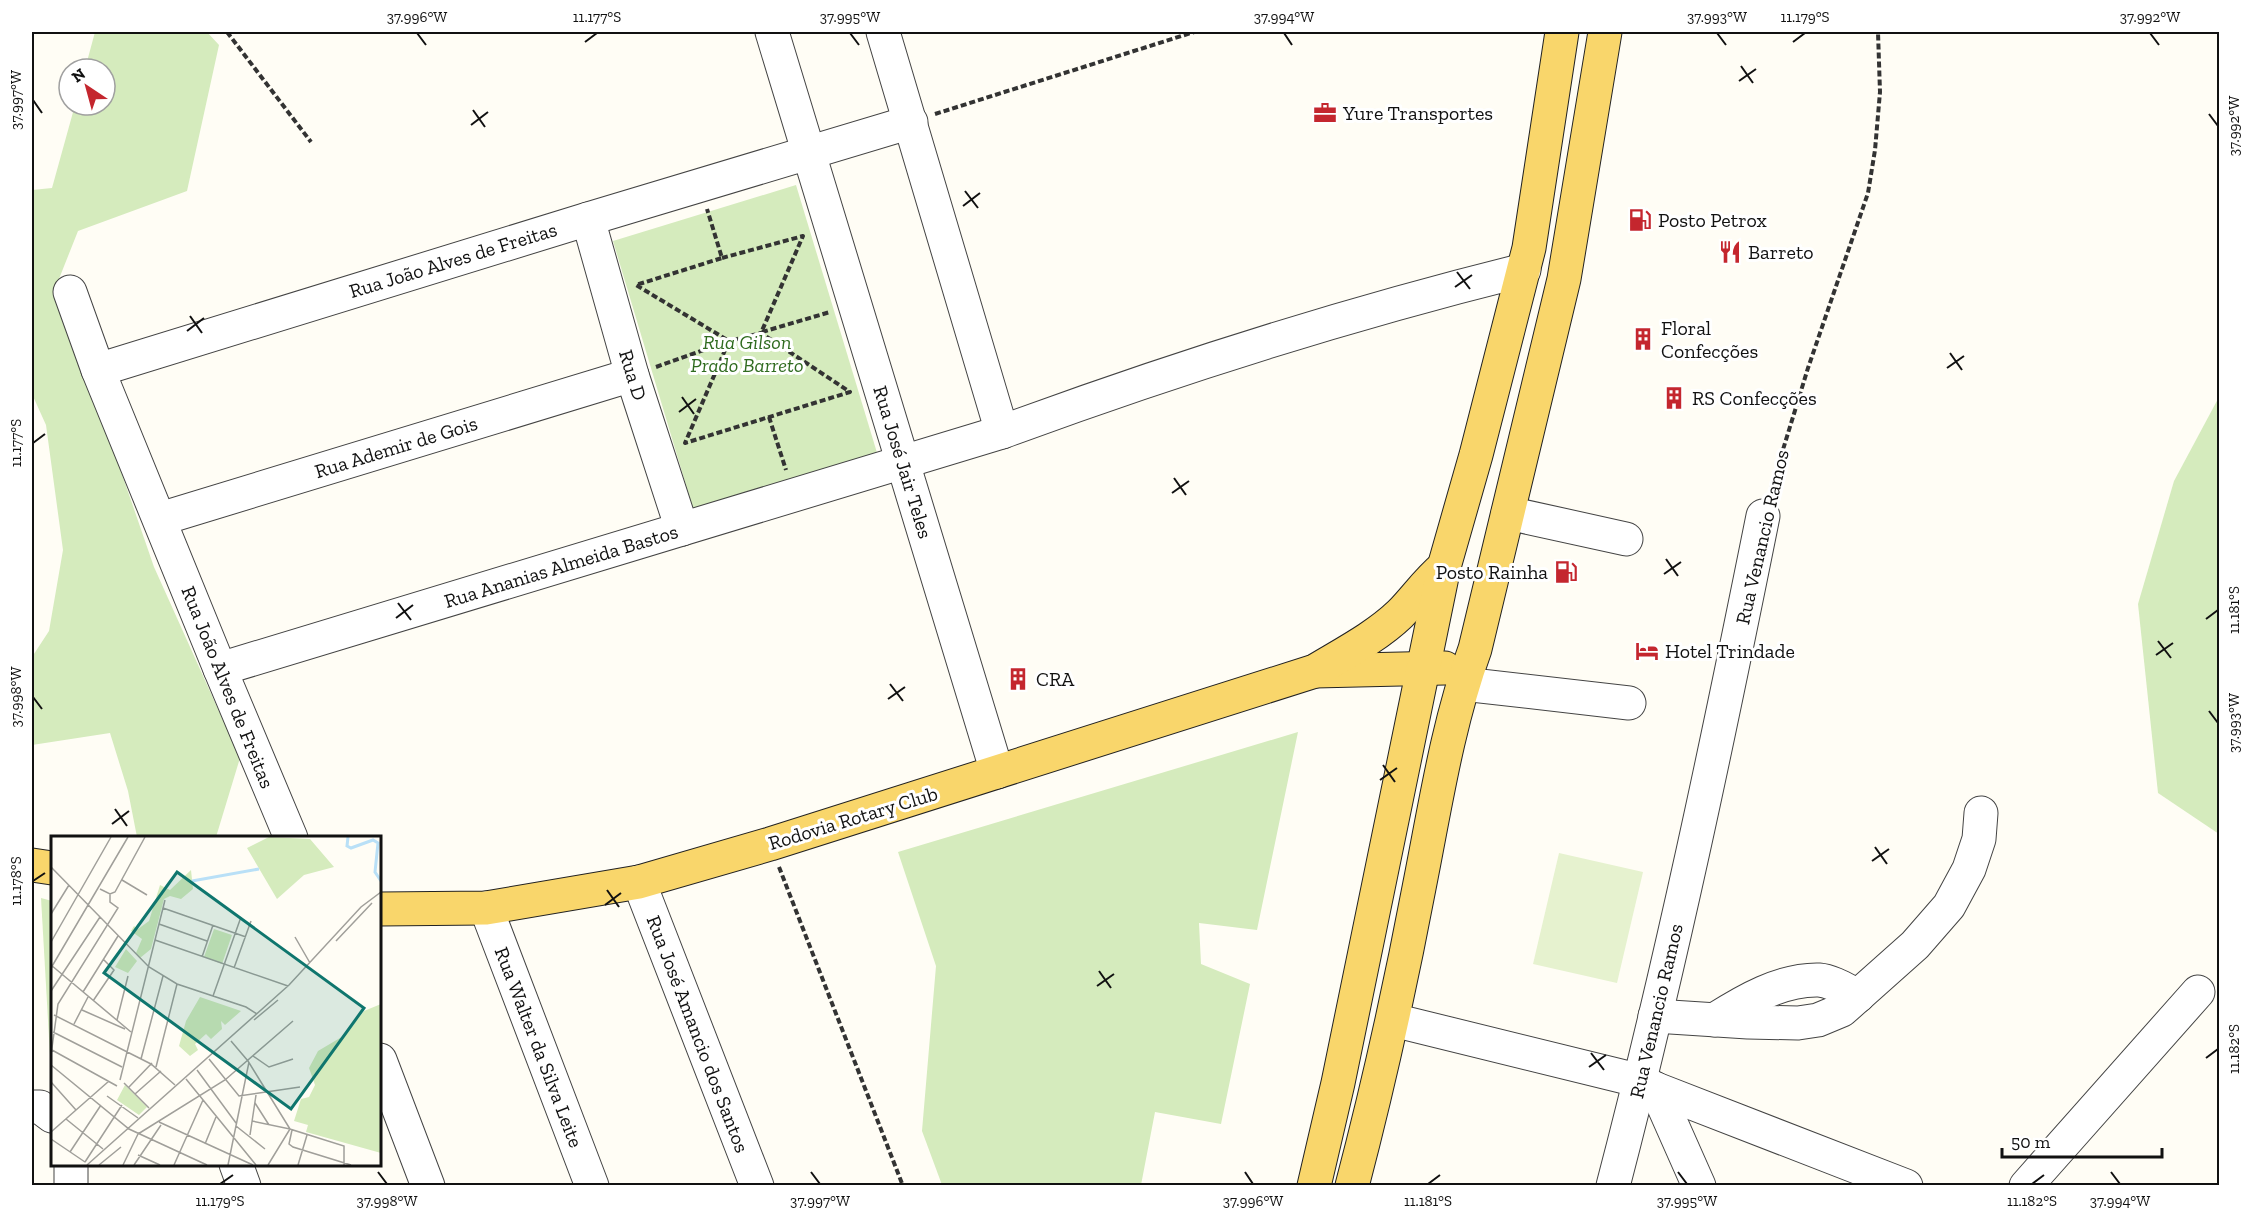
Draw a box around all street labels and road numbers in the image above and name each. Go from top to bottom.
street label: Rua João Alves de Freitas [346,217,560,303]
street label: Rua D [614,347,652,403]
street label: Rua José Jair Teles [868,383,938,541]
street label: Rua Ademir de Gois [312,411,480,483]
street label: Rua Venancio Ramos [1730,447,1794,627]
street label: Rua Ananias Almeida Bastos [441,519,681,613]
street label: Rua João Alves de Freitas [176,582,280,792]
street label: Rodovia Rotary Club [766,781,940,855]
street label: Rua José Amancio dos Santos [642,912,754,1156]
street label: Rua Venancio Ramos [1624,921,1688,1101]
street label: Rua Walter da Silva Leite [490,943,588,1151]

